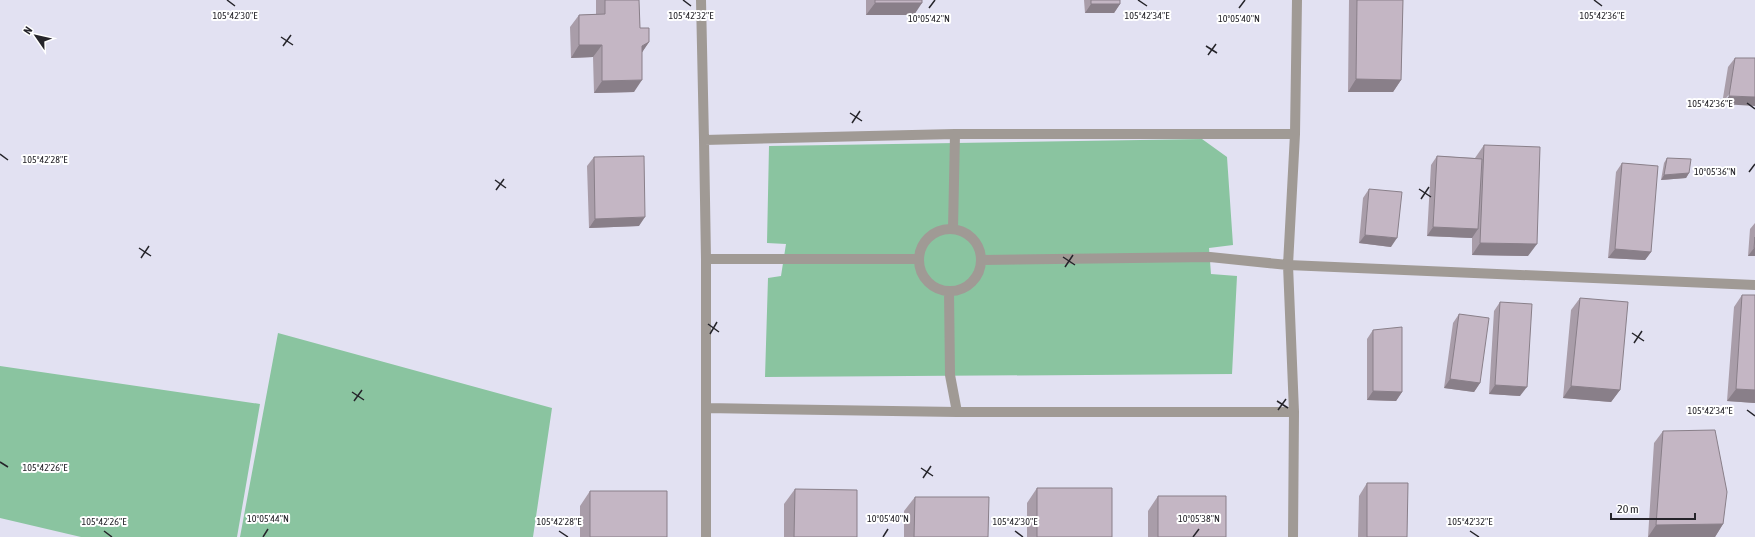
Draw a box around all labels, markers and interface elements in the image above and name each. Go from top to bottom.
text: 105°42'30"E [213,10,258,21]
text: 105°42'32"E [669,10,714,21]
text: 105°42'34"E [1125,10,1170,21]
text: 105°42'36"E [1580,10,1625,21]
text: 10°05'42"N [908,13,950,24]
text: 10°05'40"N [1218,13,1260,24]
north arrow [16,16,56,56]
text: N [21,24,35,36]
text: 105°42'36"E [1688,98,1733,109]
text: 105°42'28"E [23,154,68,165]
text: 10°05'36"N [1694,166,1736,177]
text: 105°42'34"E [1688,405,1733,416]
text: 105°42'26"E [23,462,68,473]
scale bar [1611,495,1695,521]
text: 20 m [1617,502,1639,516]
text: 10°05'44"N [247,513,289,524]
text: 10°05'40"N [867,513,909,524]
text: 10°05'38"N [1178,513,1220,524]
text: 105°42'26"E [82,516,127,527]
text: 105°42'28"E [537,516,582,527]
text: 105°42'30"E [993,516,1038,527]
text: 105°42'32"E [1448,516,1493,527]

